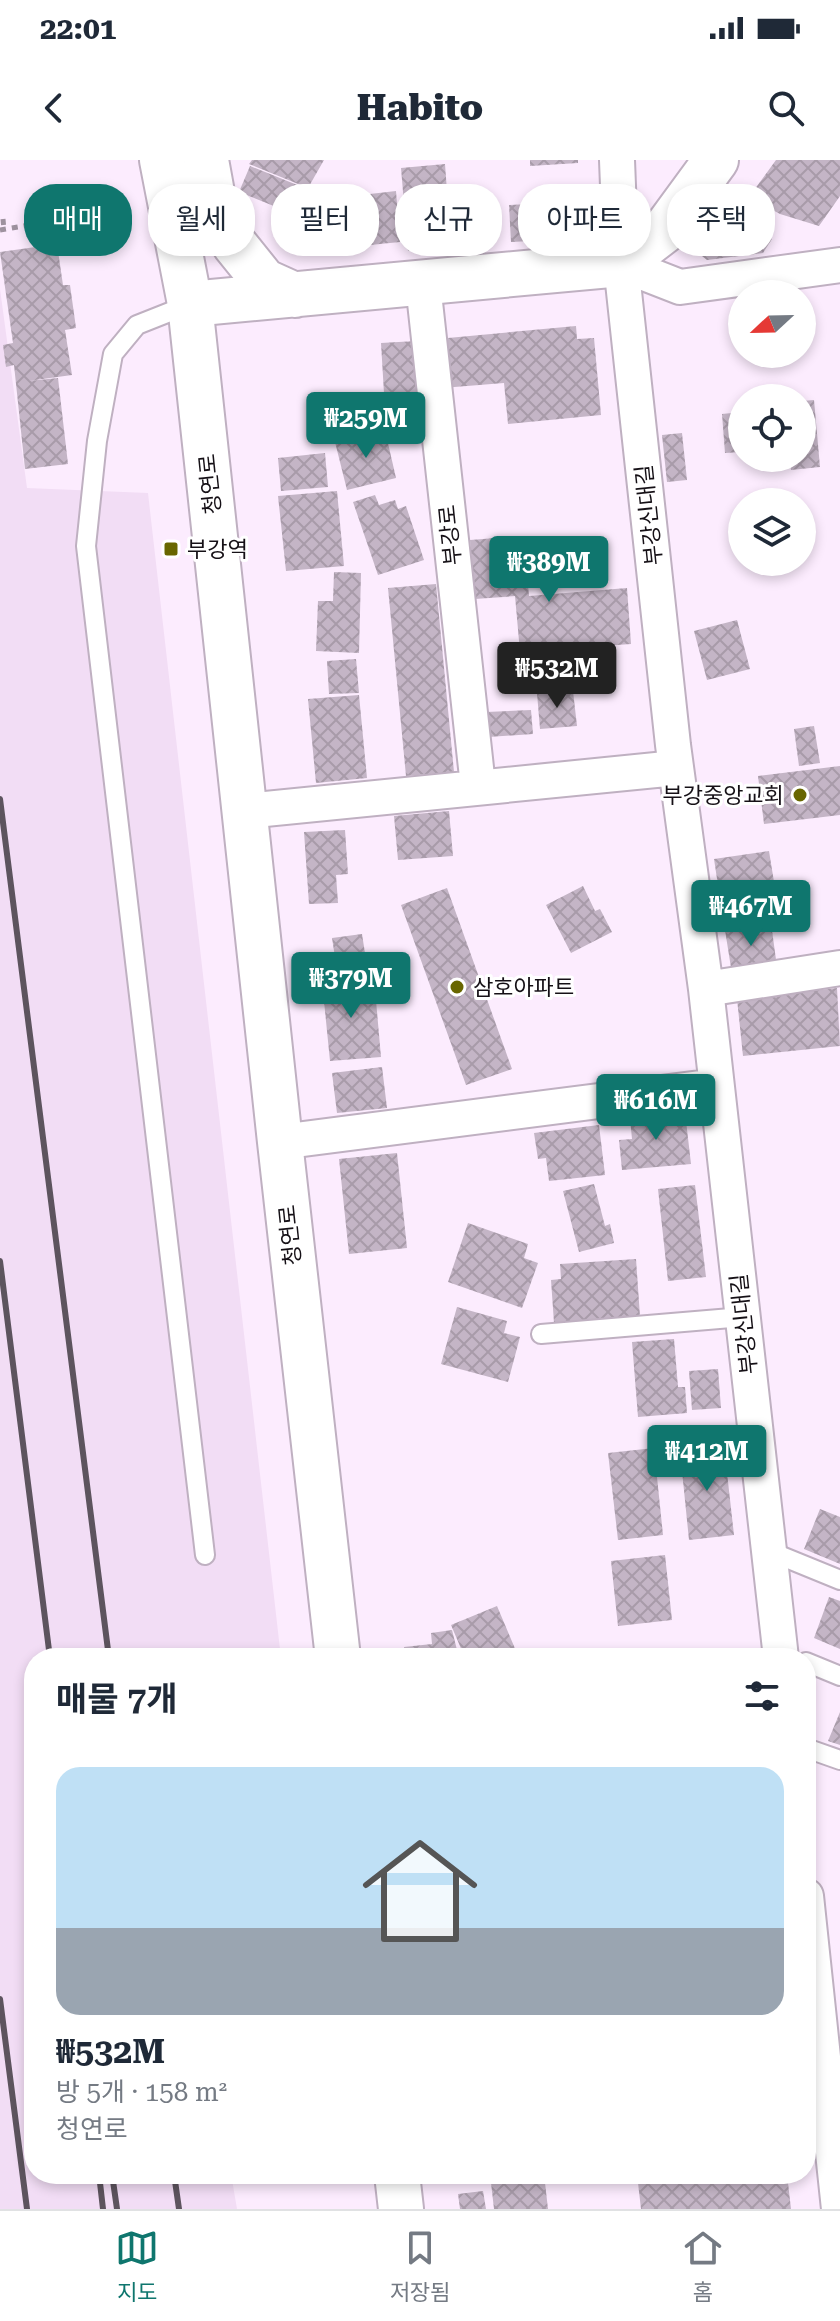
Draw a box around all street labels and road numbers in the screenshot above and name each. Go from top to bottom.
street label: 청연로 [194,452,226,516]
street label: 부강신대길 [631,463,667,567]
street label: 부강로 [434,503,466,567]
street label: 청연로 [274,1203,306,1267]
street label: 부강신대길 [726,1272,762,1376]

